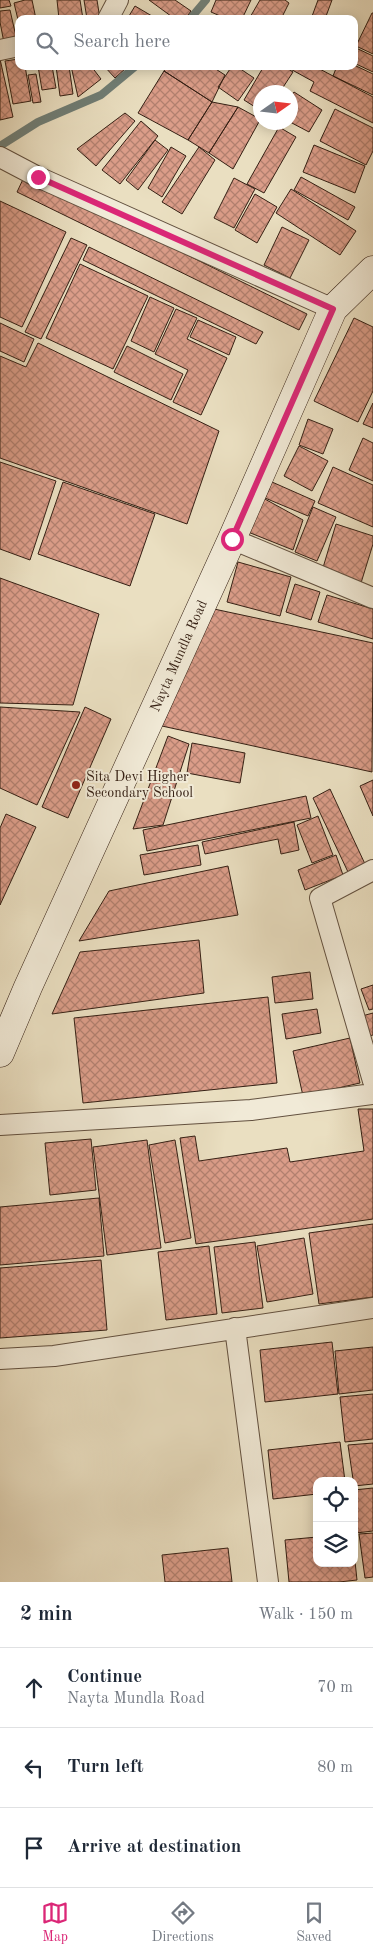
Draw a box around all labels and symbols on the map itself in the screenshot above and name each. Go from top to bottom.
north arrow [253,85,298,130]
route end [27,166,50,189]
route start [221,528,244,551]
street label: Nayta Mundla Road [148,598,210,714]
place label: Sita Devi Higher Secondary School [86,770,193,800]
marker: Sita Devi Higher Secondary School [70,779,82,791]

